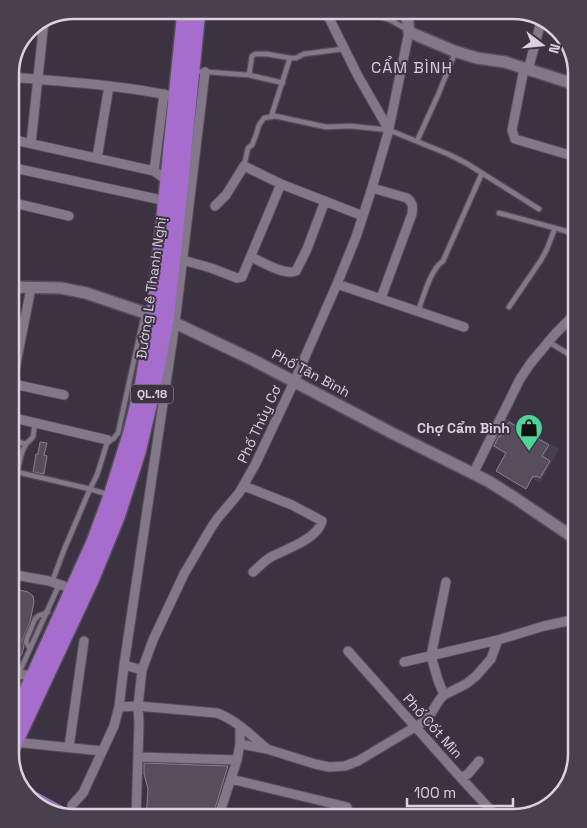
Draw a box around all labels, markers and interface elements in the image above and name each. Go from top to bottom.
north arrow [517,20,567,70]
text: N [545,42,564,56]
district label: CẨM BÌNH [371,56,453,78]
street label: Đường Lê Thanh Nghị [132,216,170,360]
street label: Phố Tân Bình [269,345,353,401]
street label: Phố Thủy Cơ [233,382,285,466]
road number: QL.18 [131,384,173,404]
shop icon: Chợ Cẩm Bình [514,413,544,452]
place label: Chợ Cẩm Bình [417,419,510,437]
street label: Phố Cốt Mìn [399,690,467,762]
scale bar [407,776,513,808]
text: 100 m [414,783,456,802]

